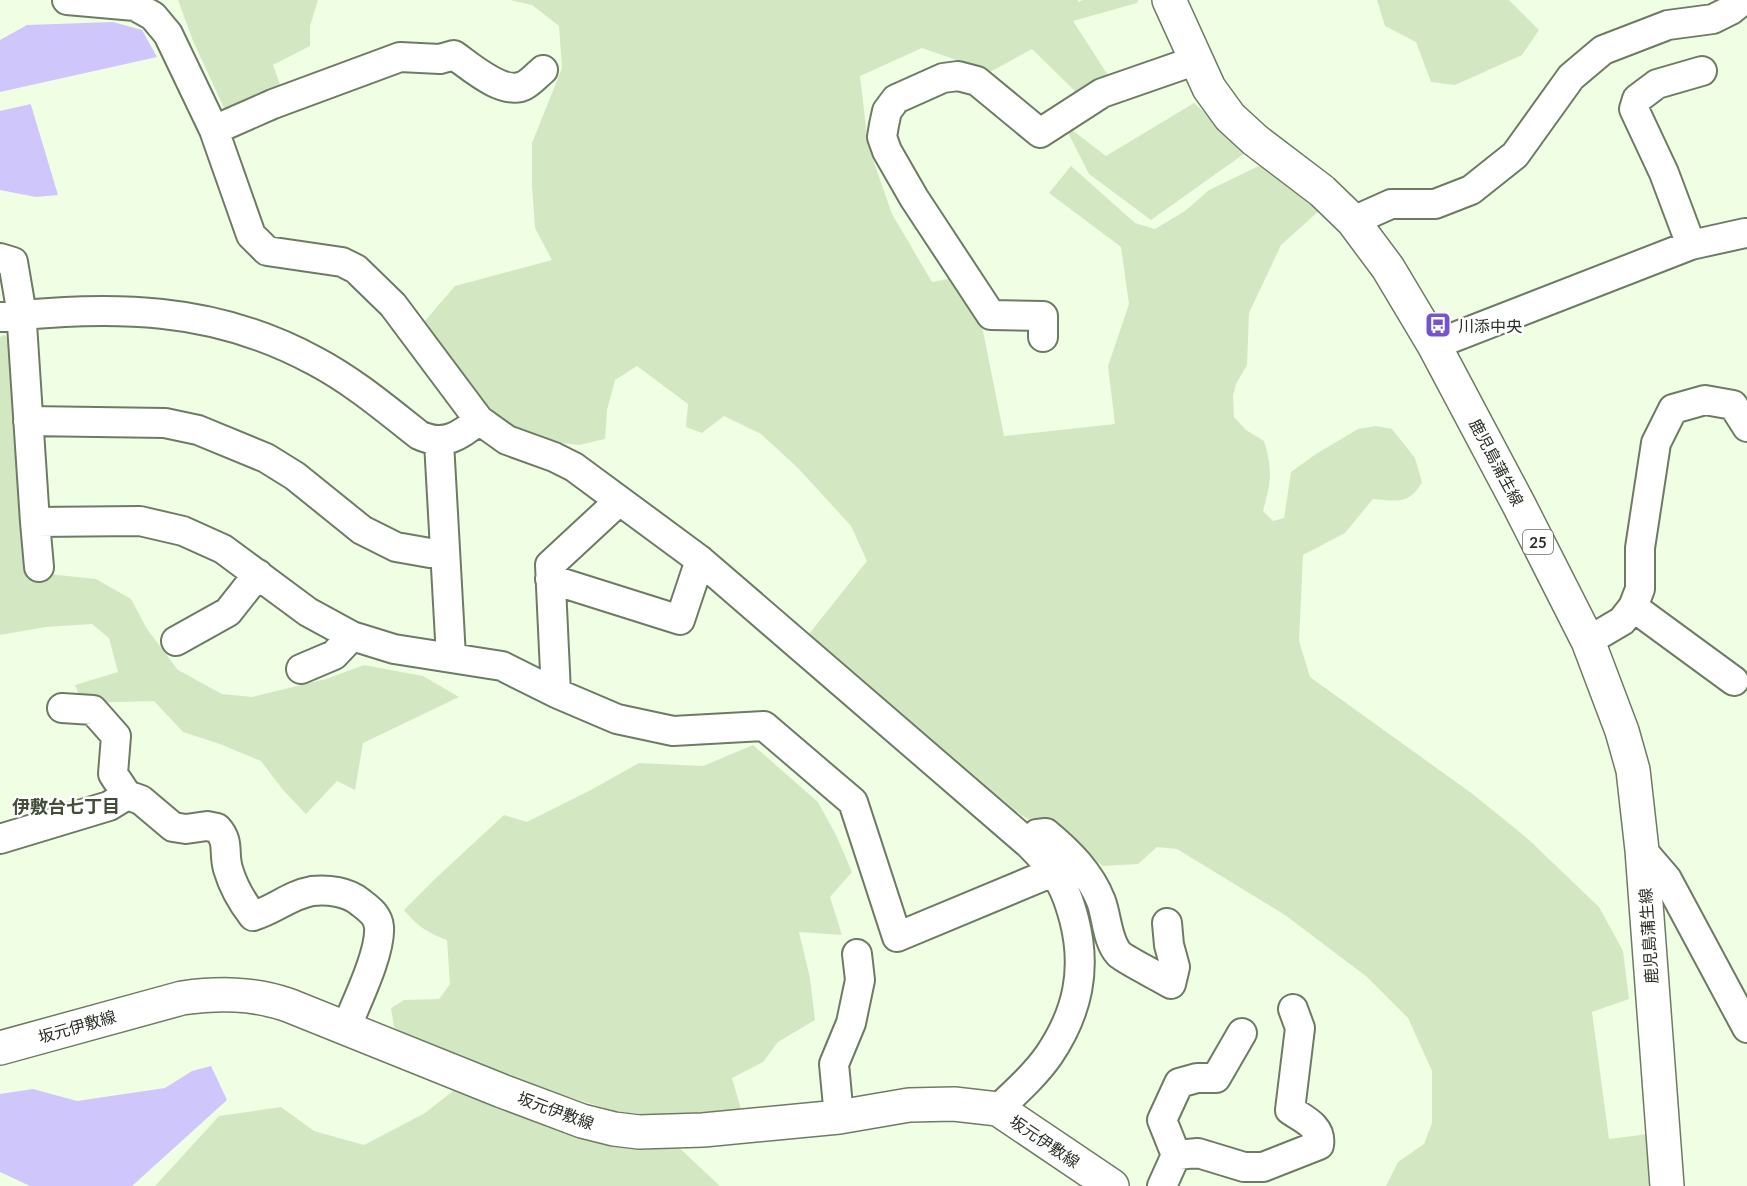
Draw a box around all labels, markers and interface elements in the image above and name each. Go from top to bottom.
bus stop icon: 川添中央 [1423,310,1453,340]
place label: 川添中央 [1458,316,1522,335]
street label: 鹿児島蒲生線 [1466,415,1528,509]
road number: 25 [1523,530,1553,554]
district label: 伊敷台七丁目 [12,795,120,817]
street label: 鹿児島蒲生線 [1635,887,1661,985]
street label: 坂元伊敷線 [36,1006,118,1046]
street label: 坂元伊敷線 [515,1087,597,1133]
street label: 坂元伊敷線 [1007,1111,1083,1171]

